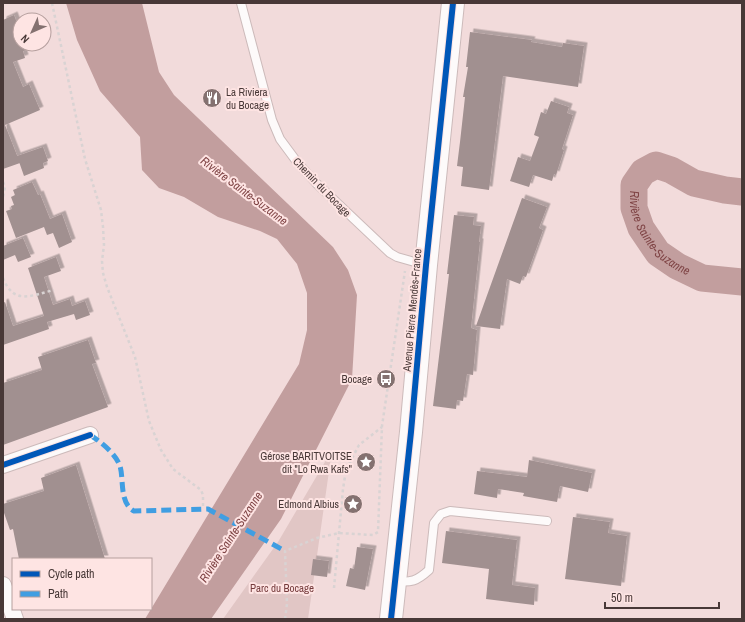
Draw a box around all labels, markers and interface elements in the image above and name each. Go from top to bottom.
north arrow [12,12,52,52]
text: N [18,32,32,46]
place label: La Riviera du Bocage [226,85,269,112]
restaurant icon: La Riviera du Bocage [201,87,223,109]
water label: Rivière Sainte-Suzanne [197,153,291,229]
street label: Chemin du Bocage [290,154,354,220]
water label: Rivière Sainte-Suzanne [626,191,693,279]
street label: Avenue Pierre Mendès-France [400,248,424,373]
bus stop icon: Bocage [375,368,397,390]
place label: Bocage [341,372,372,386]
place label: Gérose BARITVOITSE dit "Lo Rwa Kafs" [260,449,352,476]
place icon: Gérose BARITVOITSE dit "Lo Rwa Kafs" [355,451,377,473]
water label: Rivière Sainte-Suzanne [196,488,267,585]
place icon: Edmond Albius [342,493,364,515]
place label: Edmond Albius [278,497,339,511]
legend [12,558,152,610]
text: Cycle path [48,566,95,582]
park label: Parc du Bocage [250,581,314,595]
scale bar [605,584,719,610]
text: Path [48,586,68,602]
text: 50 m [611,590,633,606]

